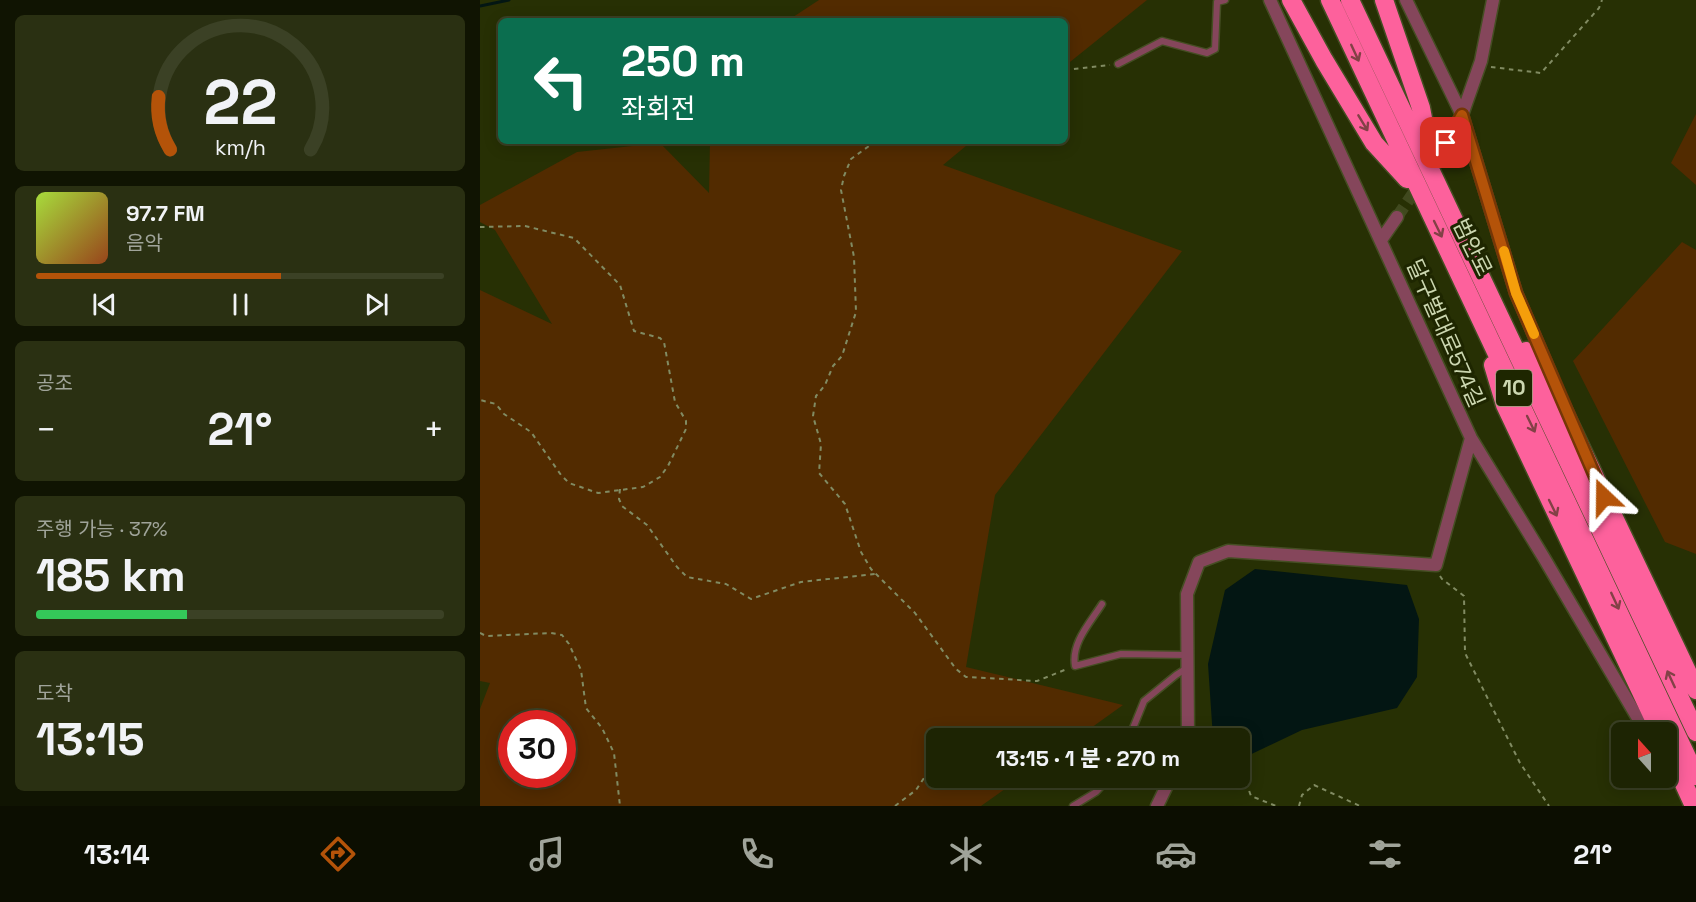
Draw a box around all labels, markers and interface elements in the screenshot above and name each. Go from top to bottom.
text: 250 m [621,35,745,88]
icon: left [522,42,600,120]
one-way arrow [1349,44,1361,62]
text: 22 [203,63,277,142]
text: 좌회전 [621,91,696,126]
one-way arrow [1357,114,1369,131]
pin [1420,117,1471,168]
icon: arrive [1429,126,1462,159]
text: km/h [214,134,266,161]
text: 97.7 FM [126,199,205,227]
street label: 범안로 [1447,214,1499,280]
one-way arrow [1433,220,1444,238]
text: 음악 [126,230,163,256]
street label: 달구벌대로574길 [1401,255,1491,411]
icon: previous [88,288,121,321]
icon: pause [224,288,257,321]
icon: next [360,288,393,321]
text: 공조 [36,370,73,396]
road number: 10 [1496,370,1532,406]
text: 21° [208,401,272,458]
text: − [36,409,56,451]
text: + [424,409,444,451]
one-way arrow [1526,415,1538,433]
position arrow [1572,465,1636,529]
one-way arrow [1548,499,1560,517]
text: 주행 가능 · 37% [36,516,168,542]
text: 185 km [36,547,186,604]
one-way arrow [1609,591,1621,609]
one-way arrow [1665,670,1677,688]
text: 도착 [36,680,73,706]
speed limit sign: 30 [498,710,576,788]
text: 13:15 [36,711,144,768]
north arrow [1611,722,1677,788]
map controls [1611,722,1677,788]
text: 13:15 · 1 분 · 270 m [996,744,1180,772]
icon: directions [317,833,359,875]
icon: music [526,833,568,875]
icon: phone [736,833,778,875]
icon: climate [945,833,987,875]
icon: car [1155,833,1197,875]
icon: filters [1364,833,1406,875]
text: 13:14 [84,837,150,872]
text: 21° [1573,837,1612,872]

